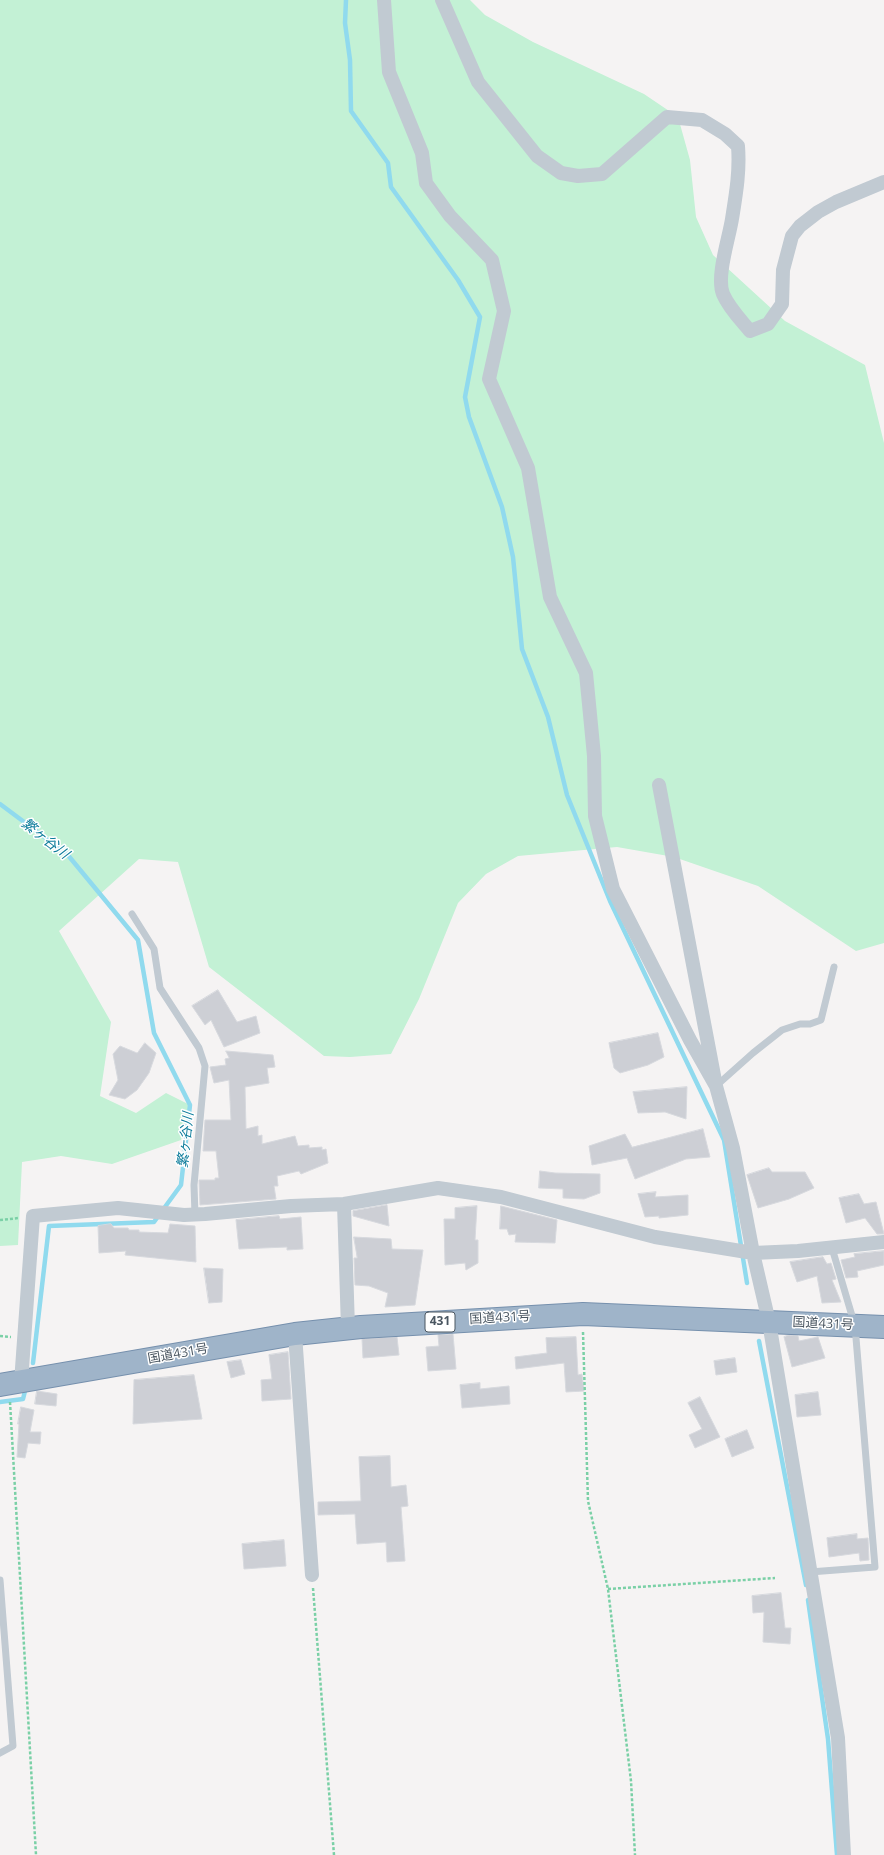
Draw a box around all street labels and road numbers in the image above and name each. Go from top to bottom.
street label: 国道431号 [469,1309,531,1327]
road number: 431 [425,1312,455,1332]
street label: 国道431号 [792,1315,854,1333]
street label: 国道431号 [146,1341,210,1367]

